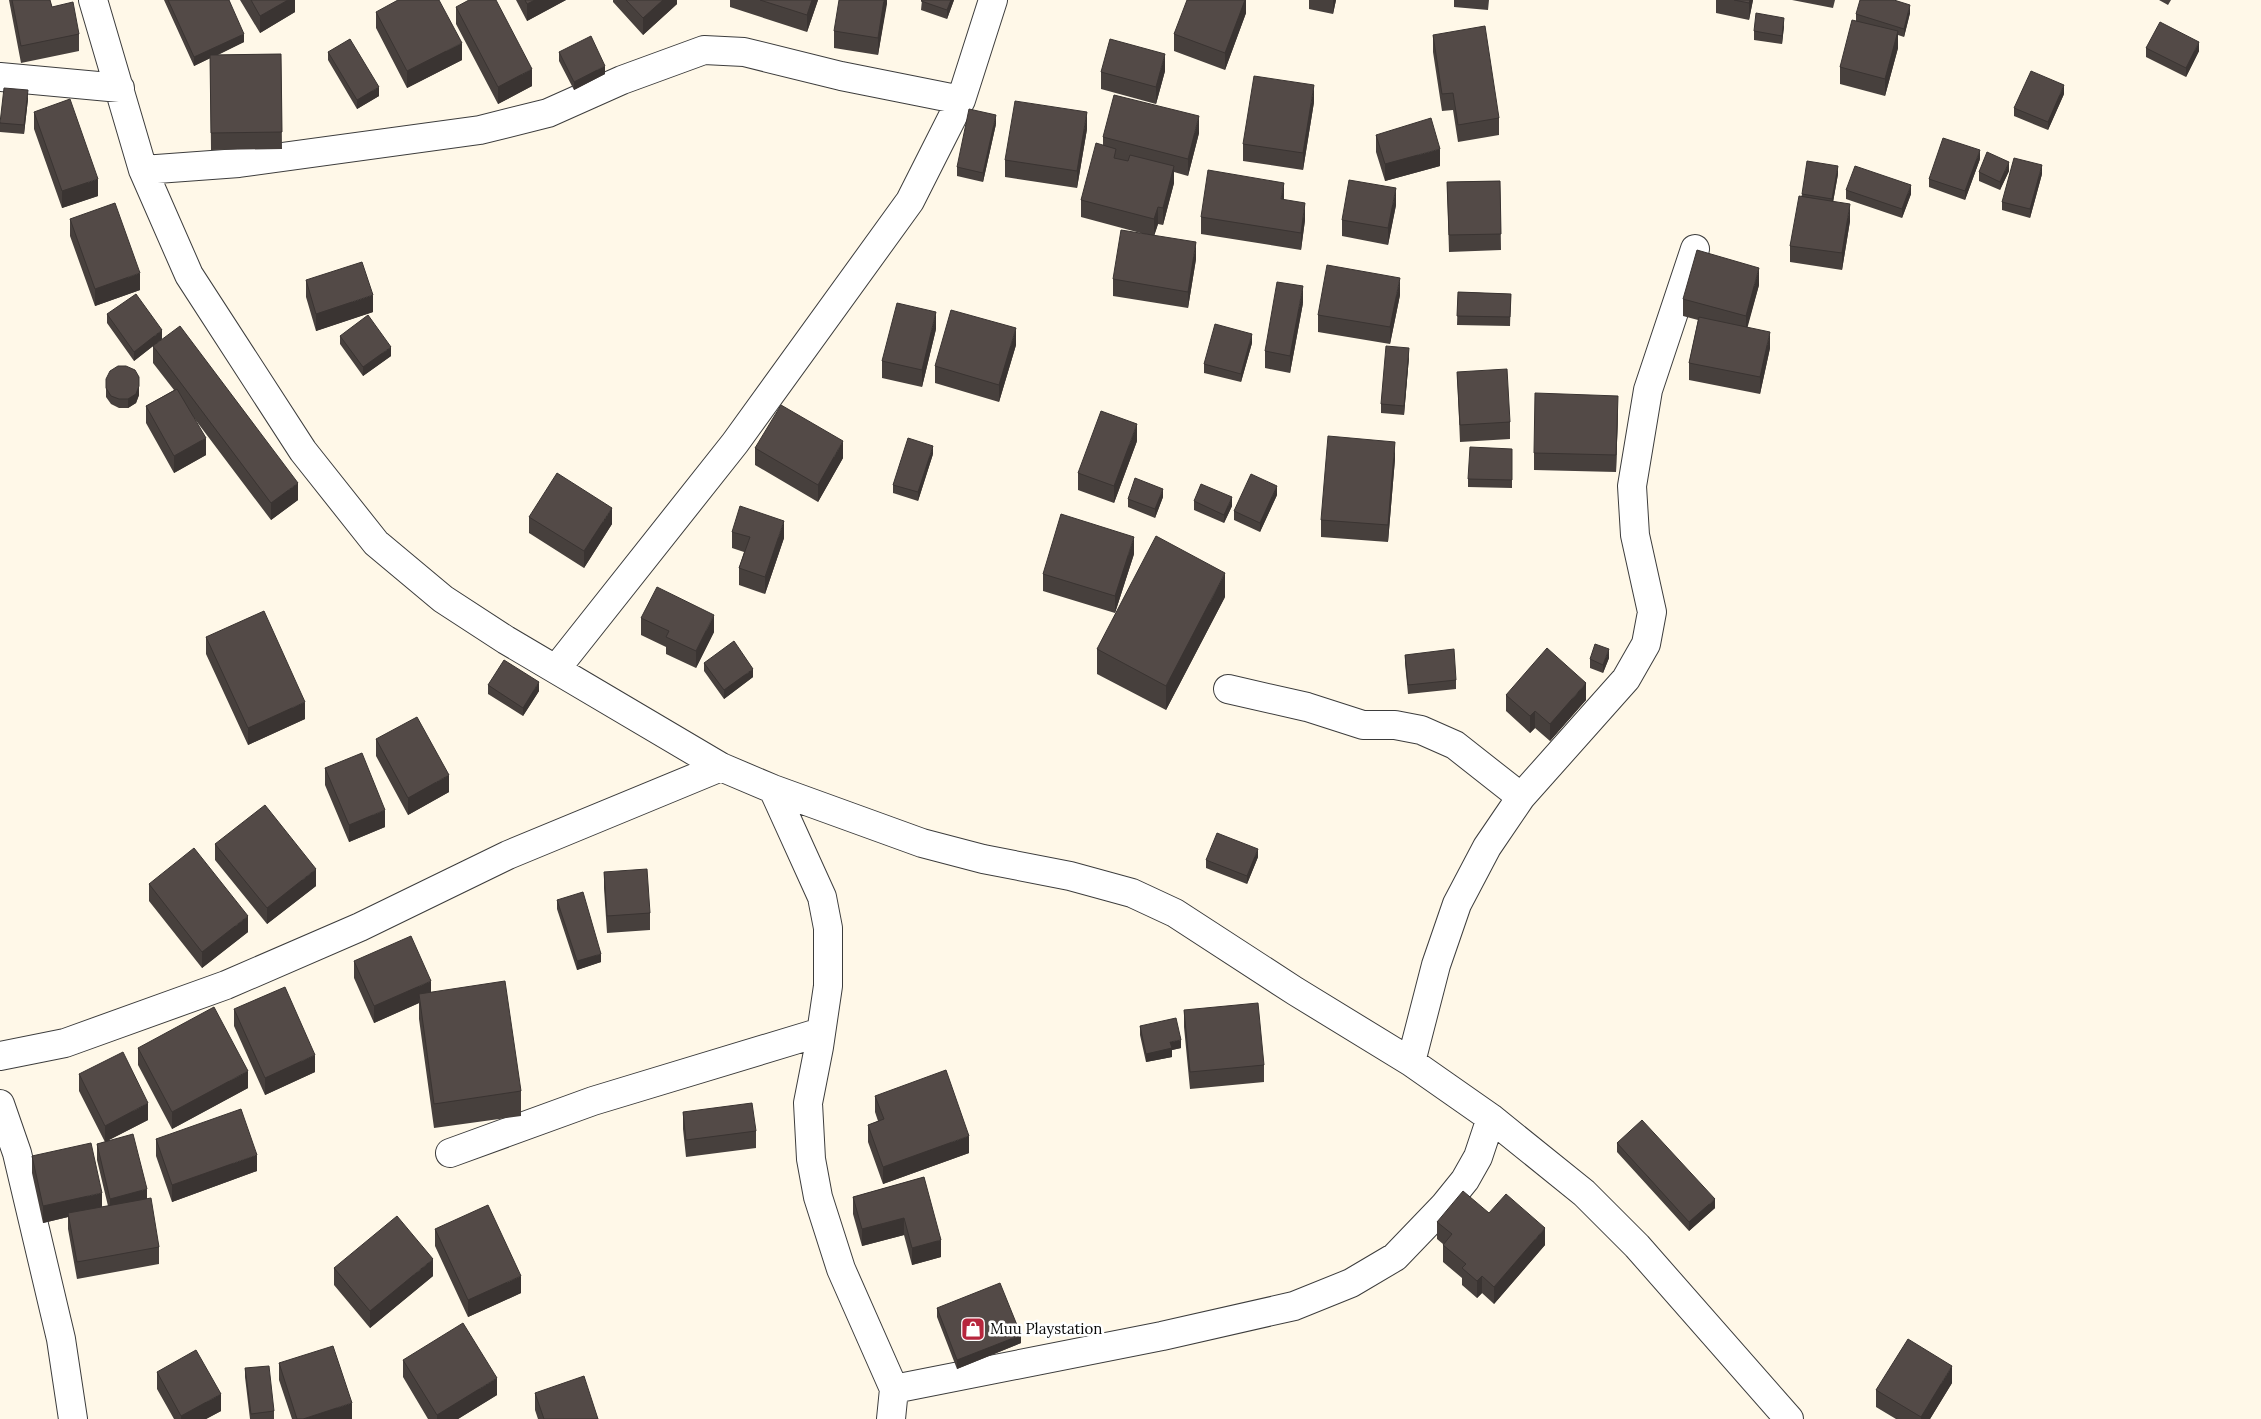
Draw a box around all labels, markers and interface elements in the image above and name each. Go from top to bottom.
shop icon: Muu Playstation [960,1316,986,1342]
place label: Muu Playstation [990,1319,1102,1338]

